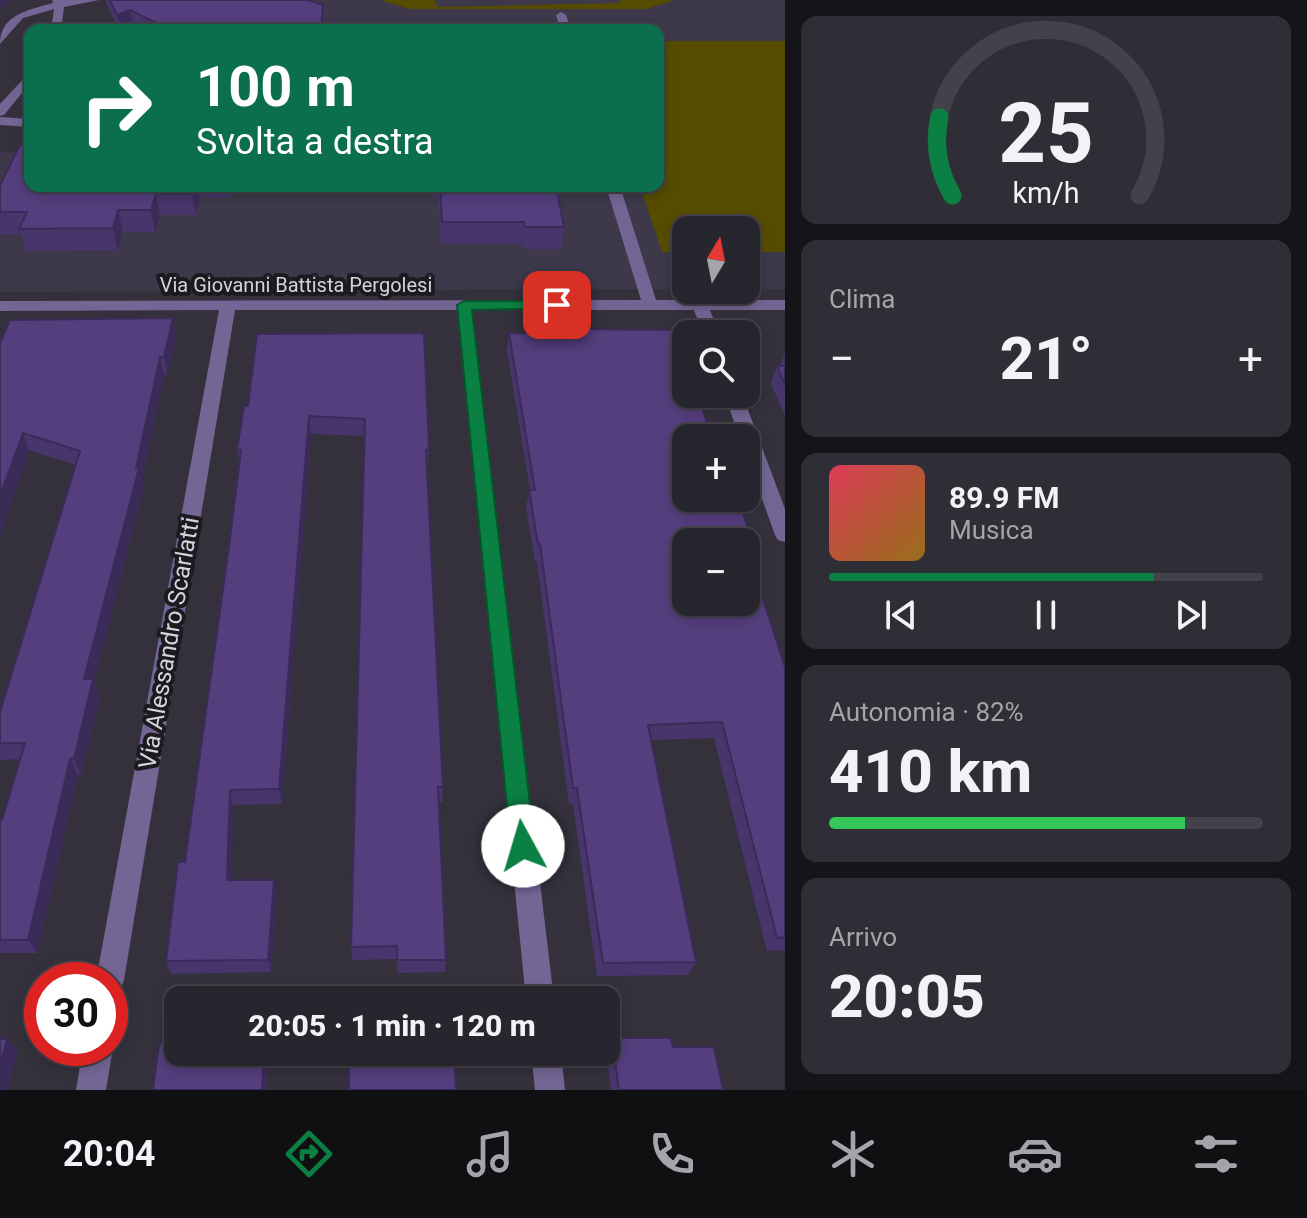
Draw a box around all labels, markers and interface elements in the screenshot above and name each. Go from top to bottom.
text: 100 m [196,54,355,120]
icon: right [64,56,168,160]
text: 25 [998,85,1094,182]
text: Svolta a destra [196,121,433,163]
text: km/h [1012,176,1080,210]
north arrow [672,216,760,304]
map controls [672,216,760,616]
pin [523,271,591,339]
street label: Via Giovanni Battista Pergolesi [160,273,432,297]
icon: arrive [535,283,579,327]
text: Clima [829,284,896,314]
button: search [672,320,760,408]
text: 21° [1000,323,1093,394]
text: − [829,333,854,385]
text: + [1238,333,1263,385]
button: + [672,424,760,512]
text: 89.9 FM [949,480,1060,515]
street label: Via Alessandro Scarlatti [133,515,205,771]
text: Musica [949,515,1034,545]
button: − [672,528,760,616]
icon: previous [879,593,923,637]
icon: pause [1024,593,1068,637]
icon: next [1169,593,1213,637]
text: Autonomia · 82% [829,697,1024,727]
text: 410 km [829,736,1032,807]
position arrow [481,804,565,888]
text: Arrivo [829,922,897,952]
text: 20:05 [829,961,985,1032]
speed limit sign: 30 [24,962,128,1066]
text: 20:05 · 1 min · 120 m [248,1008,536,1043]
icon: directions [281,1126,337,1182]
icon: music [462,1126,518,1182]
icon: phone [644,1126,700,1182]
icon: climate [825,1126,881,1182]
icon: car [1007,1126,1063,1182]
icon: filters [1188,1126,1244,1182]
text: 20:04 [63,1133,155,1175]

